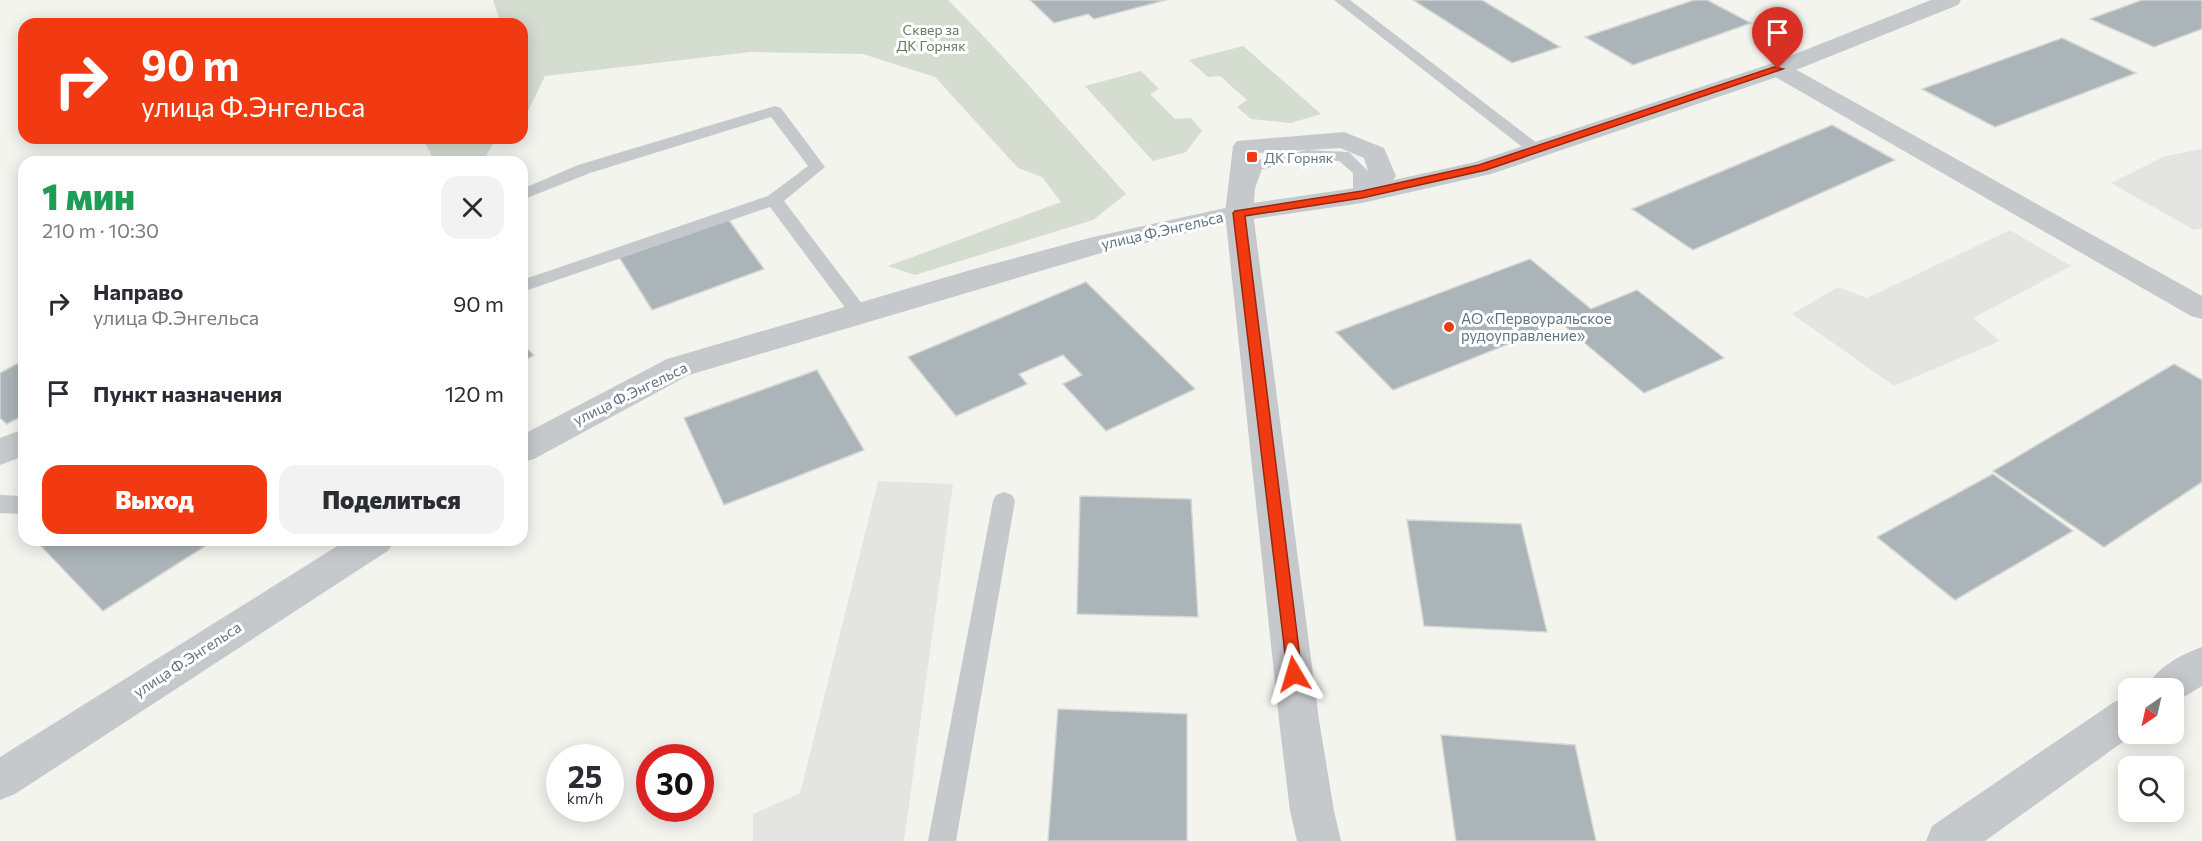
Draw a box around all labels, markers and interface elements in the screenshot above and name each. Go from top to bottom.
pin [1752,7,1803,69]
icon: arrive [1761,16,1794,49]
park label: Сквер за ДК Горняк [896,21,966,54]
text: 90 m [141,38,240,90]
icon: right [42,42,120,120]
text: улица Ф.Энгельса [141,90,365,123]
place label: ДК Горняк [1264,149,1334,166]
marker: ДК Горняк [1245,150,1259,164]
text: 1 мин [42,173,135,217]
button: close [441,176,504,239]
street label: улица Ф.Энгельса [1099,207,1225,253]
text: 210 m · 10:30 [42,218,159,242]
text: Направо [93,278,183,305]
icon: right [42,287,75,320]
text: 90 m [453,290,504,317]
text: улица Ф.Энгельса [93,305,259,329]
place label: АО «Первоуральское рудоуправление» [1461,309,1612,344]
marker: АО «Первоуральское рудоуправление» [1442,320,1456,334]
street label: улица Ф.Энгельса [570,358,690,428]
icon: arrive [42,377,75,410]
text: Пункт назначения [93,380,282,407]
text: 120 m [445,380,504,407]
button: Выход [42,465,267,534]
button: Поделиться [279,465,504,534]
street label: улица Ф.Энгельса [130,618,244,700]
position arrow [1262,642,1326,706]
north arrow [2118,678,2184,744]
map controls [2118,678,2184,822]
speed limit sign: 30 [636,744,714,822]
button: search [2118,756,2184,822]
text: 25 [568,757,602,794]
text: km/h [567,789,603,807]

